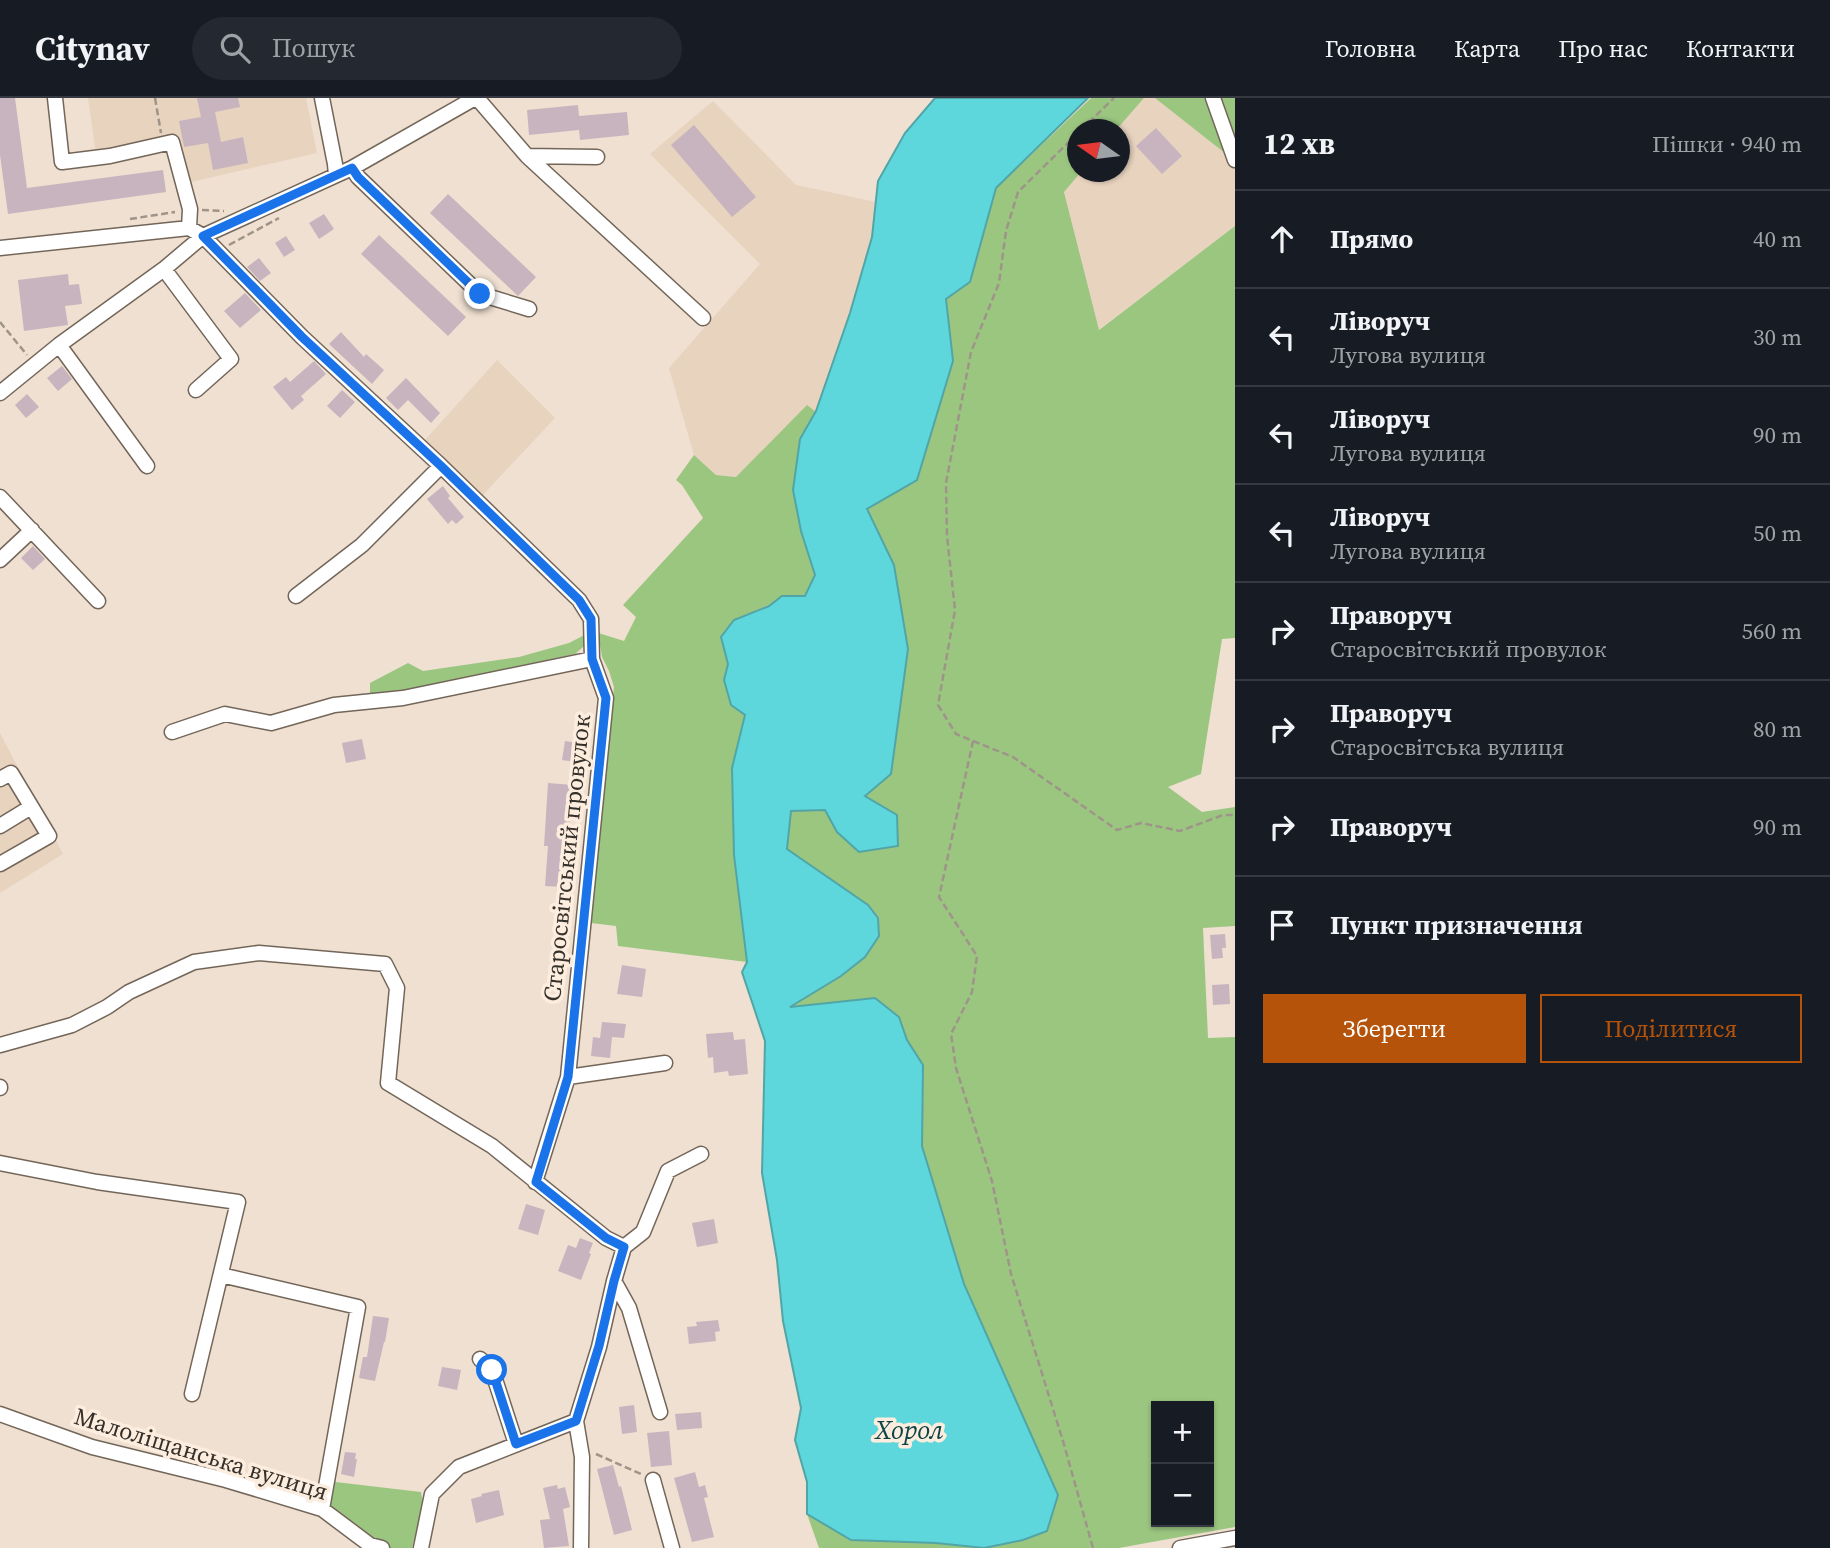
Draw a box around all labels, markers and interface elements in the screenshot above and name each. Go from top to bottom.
search box [192,17,682,80]
text: Citynav [35,26,150,71]
icon: search [216,29,254,67]
text: Пошук [272,30,355,66]
text: Головна [1325,32,1416,65]
text: Карта [1454,32,1520,65]
text: Про нас [1558,32,1648,65]
text: Контакти [1686,32,1795,65]
north arrow [1067,119,1130,182]
text: 12 хв [1263,123,1335,164]
text: Пішки · 940 m [1652,128,1802,160]
icon: ahead [1263,220,1301,258]
text: Прямо [1330,221,1413,257]
text: 40 m [1753,223,1802,255]
route end [464,278,495,309]
text: Ліворуч [1330,303,1430,339]
icon: left [1263,318,1301,356]
text: 30 m [1753,321,1802,353]
text: Лугова вулиця [1330,339,1486,371]
text: Ліворуч [1330,401,1430,437]
icon: left [1263,416,1301,454]
text: 90 m [1753,419,1802,451]
text: Лугова вулиця [1330,437,1486,469]
text: Ліворуч [1330,499,1430,535]
icon: left [1263,514,1301,552]
text: 50 m [1753,517,1802,549]
text: Лугова вулиця [1330,535,1486,567]
text: Праворуч [1330,597,1452,633]
icon: right [1263,612,1301,650]
text: 560 m [1741,615,1802,647]
text: Старосвітський провулок [1330,633,1607,665]
text: Праворуч [1330,695,1452,731]
icon: right [1263,710,1301,748]
street label: Старосвітський провулок [535,713,598,1003]
text: 80 m [1753,713,1802,745]
text: Старосвітська вулиця [1330,731,1564,763]
icon: right [1263,808,1301,846]
text: Праворуч [1330,809,1452,845]
text: 90 m [1753,811,1802,843]
icon: arrive [1263,906,1301,944]
text: Пункт призначення [1330,907,1583,943]
button: Зберегти [1263,994,1526,1063]
button: Поділитися [1540,994,1802,1063]
route start [476,1354,507,1385]
street label: Малоліщанська вулиця [70,1399,332,1508]
map controls [1151,1401,1214,1527]
button: + [1151,1401,1214,1464]
water label: Хорол [874,1412,944,1448]
button: − [1151,1464,1214,1527]

